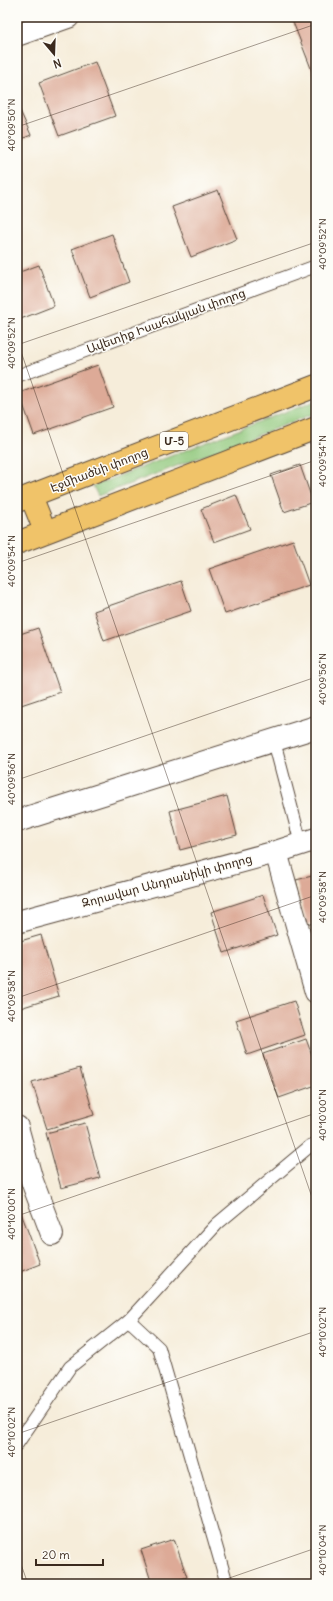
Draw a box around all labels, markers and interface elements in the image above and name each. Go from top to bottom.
north arrow [34,34,74,74]
text: N [51,56,63,71]
text: 40°09'50"N [5,99,18,151]
text: 40°09'52"N [316,218,329,270]
street label: Ավետիք Իսահակյան փողոց [84,285,247,356]
text: 40°09'52"N [5,317,18,369]
road number: Մ-5 [160,432,188,450]
text: 40°09'54"N [316,435,329,487]
street label: Էջմիածնի փողոց [48,444,150,495]
text: 40°09'54"N [5,535,18,587]
text: 40°09'56"N [316,653,329,705]
text: 40°09'56"N [5,753,18,805]
street label: Զորավար Անդրանիկի փողոց [80,851,254,911]
text: 40°09'58"N [316,871,329,923]
text: 40°09'58"N [5,970,18,1022]
text: 40°10'00"N [316,1089,329,1141]
text: 40°10'00"N [5,1188,18,1240]
text: 40°10'02"N [316,1307,329,1357]
text: 40°10'02"N [5,1407,18,1457]
text: 40°10'04"N [316,1525,329,1575]
scale bar [36,1541,103,1567]
text: 20 m [42,1547,70,1562]

